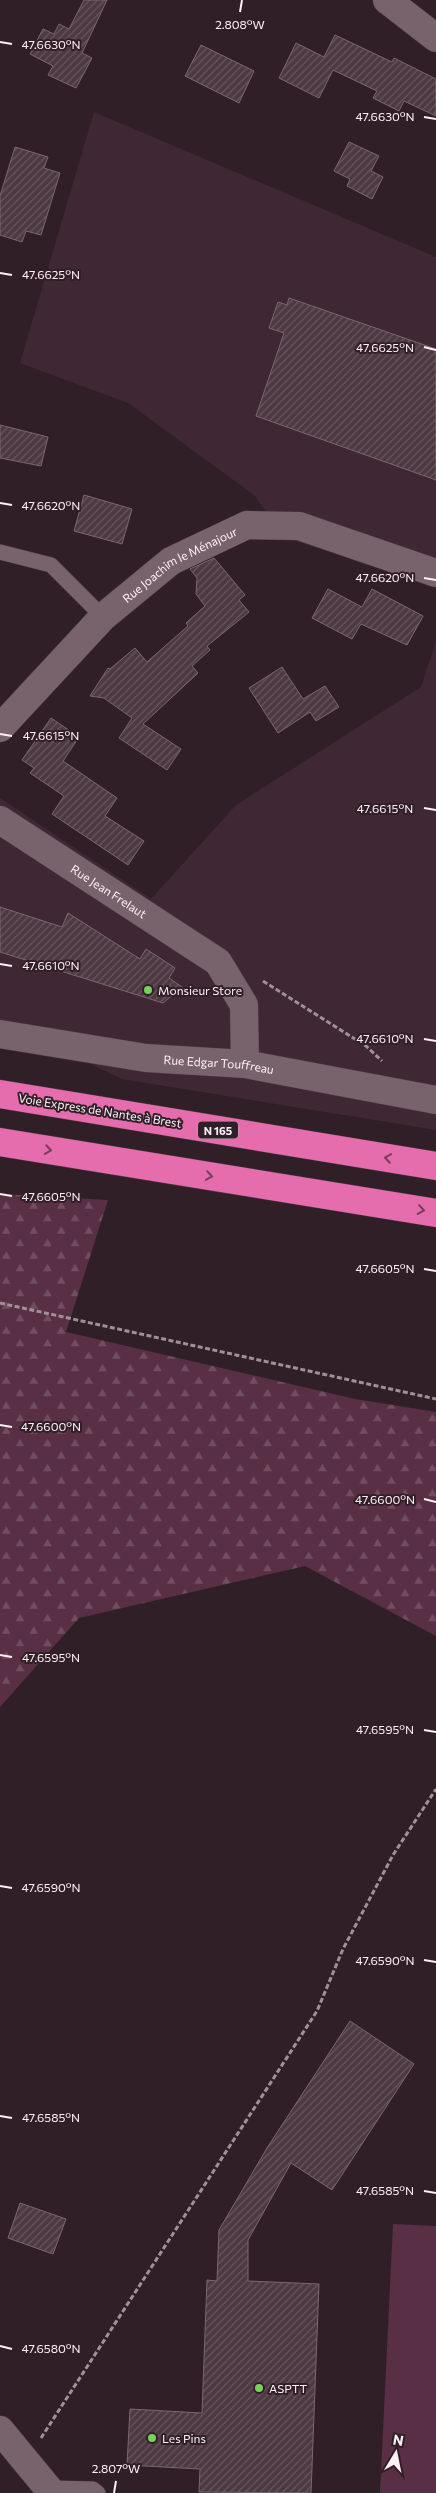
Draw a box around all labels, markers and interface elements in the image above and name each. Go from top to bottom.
text: 2.808°W [215,17,265,31]
text: 47.6630°N [22,37,80,51]
text: 47.6630°N [356,109,414,123]
text: 47.6625°N [22,267,80,281]
text: 47.6625°N [356,340,414,354]
text: 47.6620°N [22,498,80,512]
street label: Rue Joachim le Ménajour [119,524,239,605]
text: 47.6620°N [356,570,414,584]
text: 47.6615°N [23,728,79,742]
text: 47.6615°N [357,801,413,815]
street label: Rue Jean Frelaut [69,861,149,921]
text: 47.6610°N [22,958,80,972]
place label: Monsieur Store [158,983,242,997]
marker: Monsieur Store [142,984,154,996]
text: 47.6610°N [356,1031,414,1045]
street label: Rue Edgar Touffreau [163,1052,275,1076]
street label: Voie Express de Nantes à Brest [17,1090,183,1130]
road number: N 165 [198,1122,238,1138]
one-way arrow [44,1144,52,1154]
one-way arrow [384,1153,392,1163]
one-way arrow [204,1170,213,1180]
text: 47.6605°N [21,1189,81,1203]
one-way arrow [416,1205,425,1215]
text: 47.6605°N [355,1261,415,1275]
text: 47.6600°N [21,1419,81,1433]
text: 47.6600°N [355,1492,415,1506]
text: 47.6595°N [22,1650,80,1664]
text: 47.6595°N [356,1722,414,1736]
text: 47.6590°N [21,1880,81,1894]
text: 47.6590°N [355,1953,415,1967]
text: 47.6585°N [22,2110,80,2124]
text: 47.6585°N [356,2183,414,2197]
text: 47.6580°N [21,2341,81,2355]
place label: ASPTT [269,2381,308,2395]
marker: ASPTT [253,2382,265,2394]
north arrow [371,2428,421,2478]
text: N [392,2430,405,2449]
place label: Les Pins [162,2431,206,2445]
marker: Les Pins [146,2432,158,2444]
text: 2.807°W [92,2461,140,2475]

